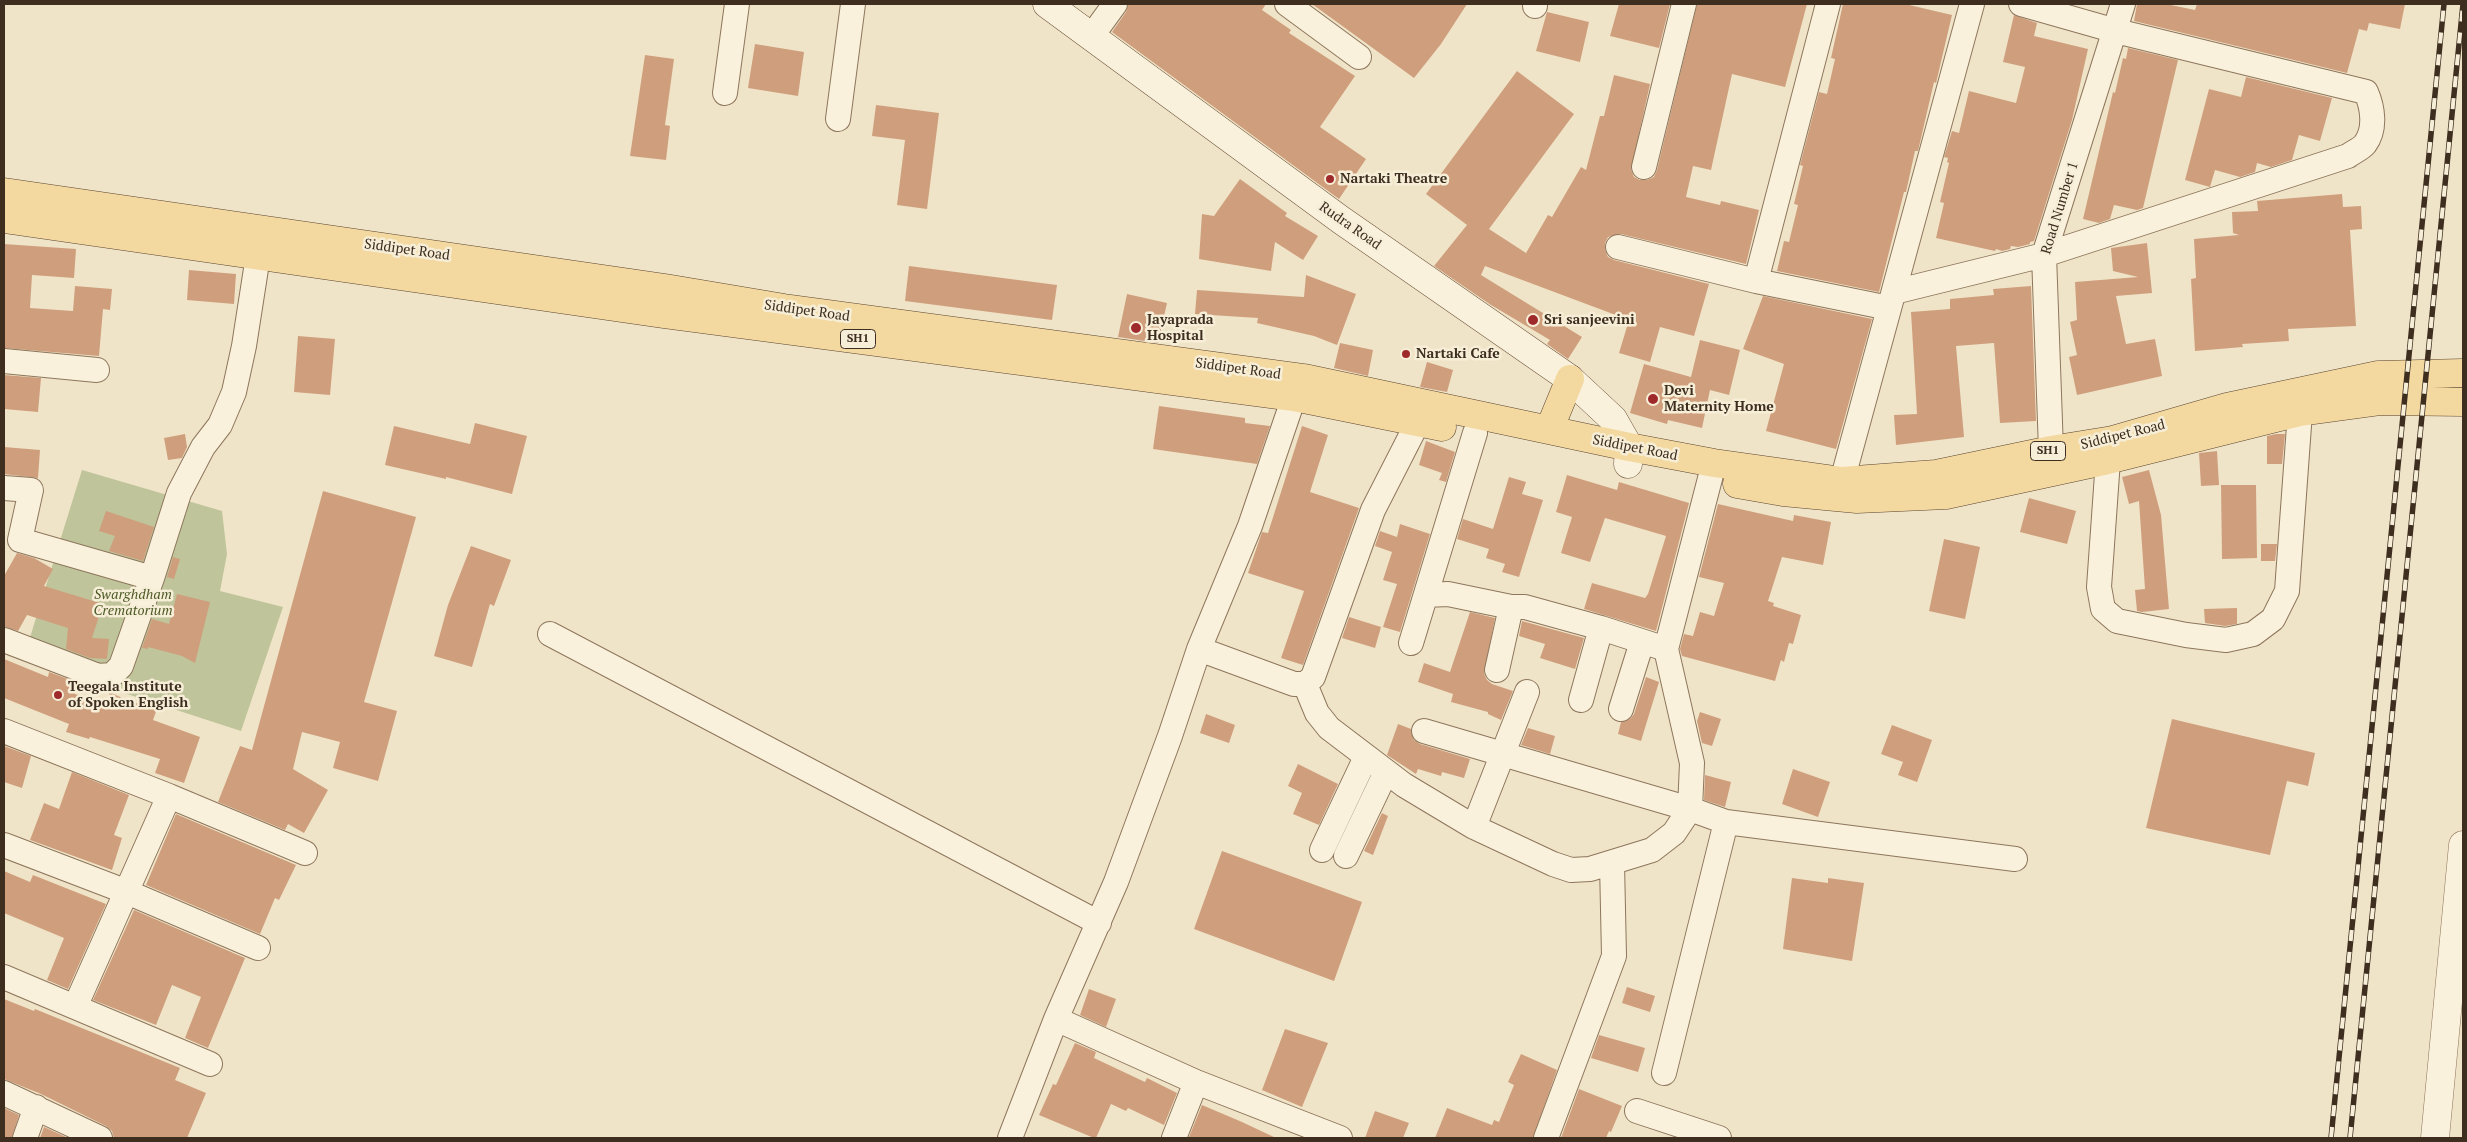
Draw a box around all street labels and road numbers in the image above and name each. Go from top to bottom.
street label: Road Number 1 [2038,160,2082,256]
street label: Rudra Road [1316,199,1384,253]
street label: Siddipet Road [363,236,451,264]
street label: Siddipet Road [763,297,851,325]
road number: SH1 [840,329,876,348]
street label: Siddipet Road [1194,355,1282,383]
street label: Siddipet Road [2079,416,2167,454]
street label: Siddipet Road [1591,432,1679,464]
road number: SH1 [2030,442,2066,461]

